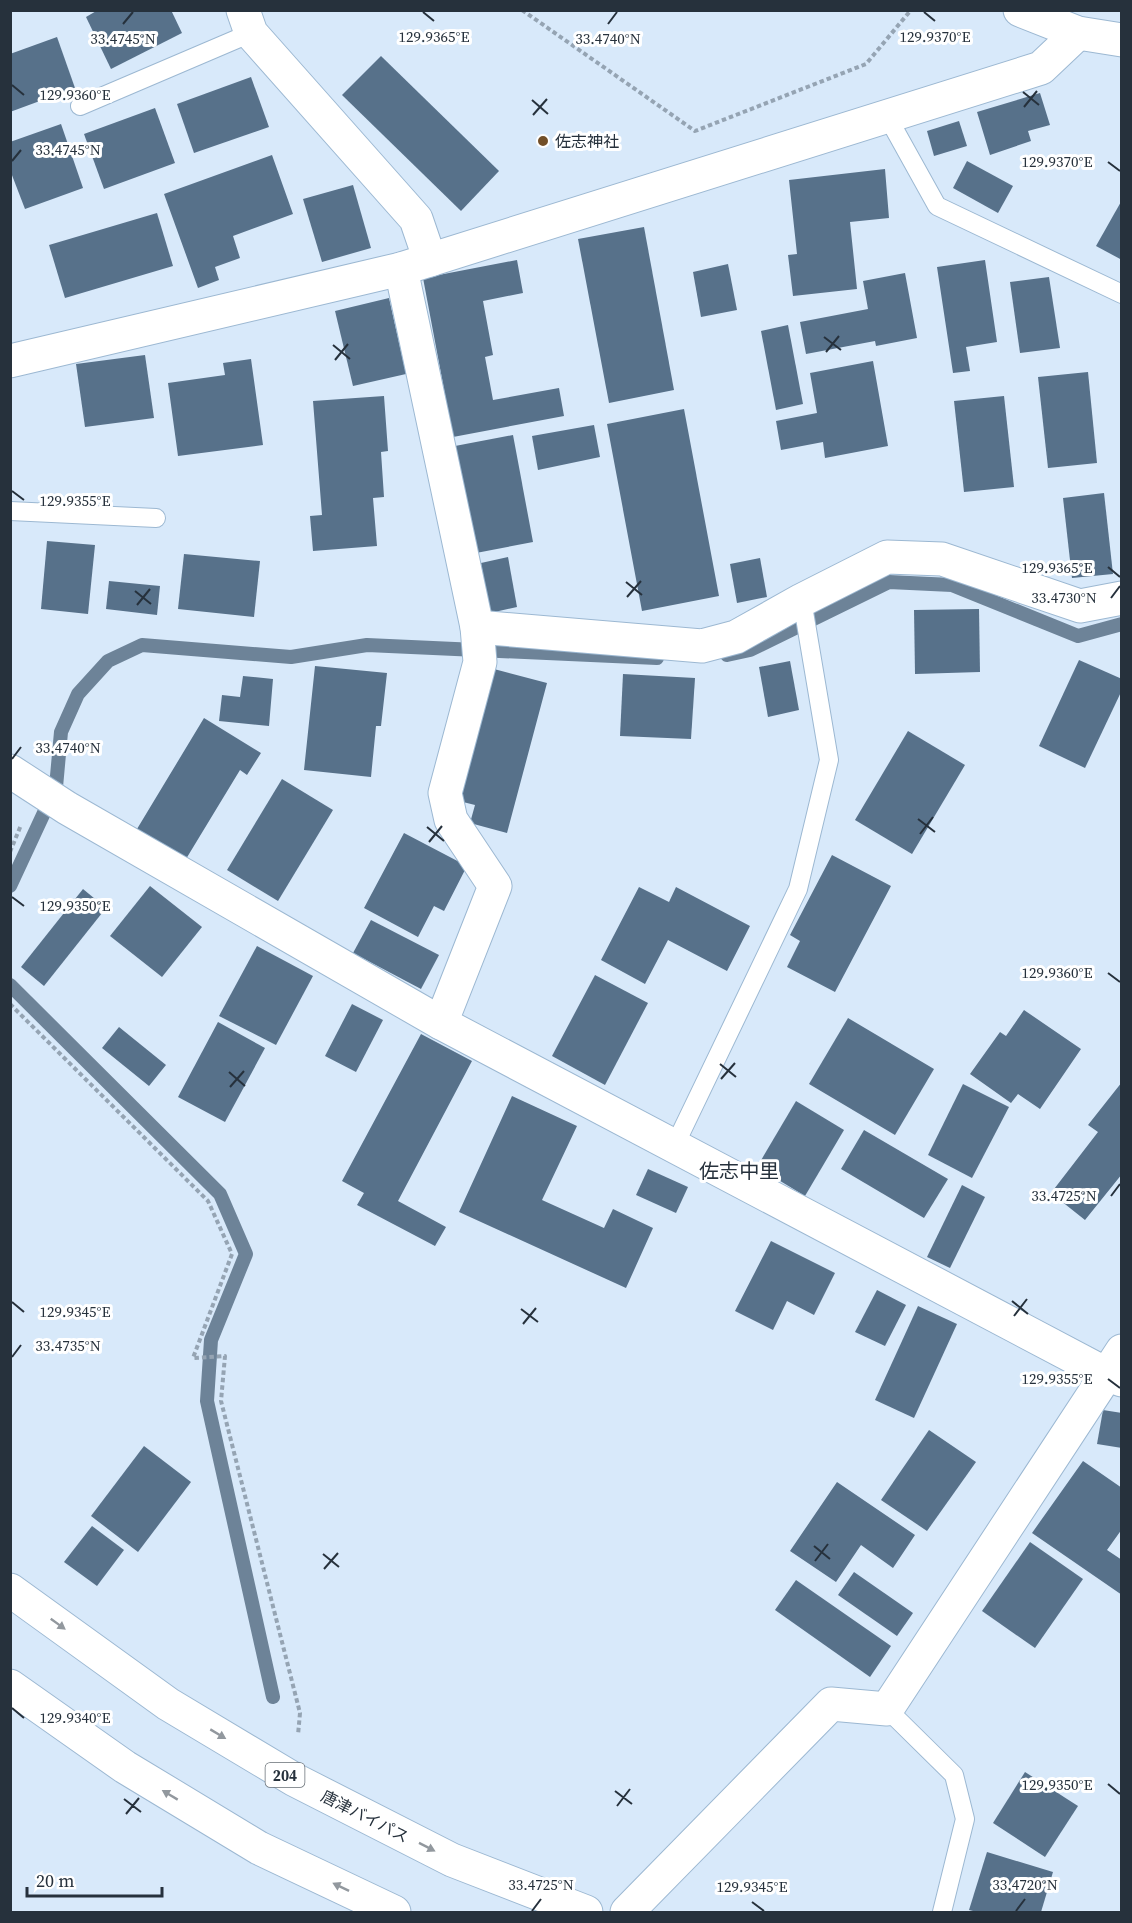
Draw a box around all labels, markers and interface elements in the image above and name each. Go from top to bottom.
text: 129.9365°E [399,26,469,47]
text: 129.9370°E [900,26,970,47]
text: 33.4745°N [90,28,156,49]
text: 33.4740°N [575,28,641,49]
text: 129.9360°E [40,84,110,105]
place label: 佐志神社 [555,130,619,152]
marker: 佐志神社 [536,134,550,148]
text: 33.4745°N [35,139,101,160]
text: 129.9370°E [1022,151,1092,172]
text: 129.9355°E [40,490,110,511]
text: 129.9365°E [1022,557,1092,578]
text: 33.4730°N [1031,587,1097,608]
text: 33.4740°N [35,737,101,758]
text: 129.9350°E [40,895,110,916]
text: 129.9360°E [1022,962,1092,983]
district label: 佐志中里 [699,1157,779,1185]
text: 33.4725°N [1031,1185,1097,1206]
text: 129.9345°E [40,1301,110,1322]
text: 33.4735°N [35,1335,101,1356]
text: 129.9355°E [1022,1368,1092,1389]
one-way arrow [49,1618,65,1630]
text: 129.9340°E [40,1707,110,1728]
one-way arrow [210,1729,226,1740]
road number: 204 [266,1763,304,1787]
text: 129.9350°E [1022,1774,1092,1795]
street label: 唐津バイパス [317,1784,413,1848]
one-way arrow [162,1789,178,1800]
one-way arrow [418,1842,435,1852]
scale bar [27,1860,162,1898]
text: 20 m [36,1868,74,1893]
text: 33.4725°N [508,1874,574,1895]
text: 33.4720°N [992,1874,1058,1895]
text: 129.9345°E [717,1876,787,1897]
one-way arrow [333,1883,350,1892]

